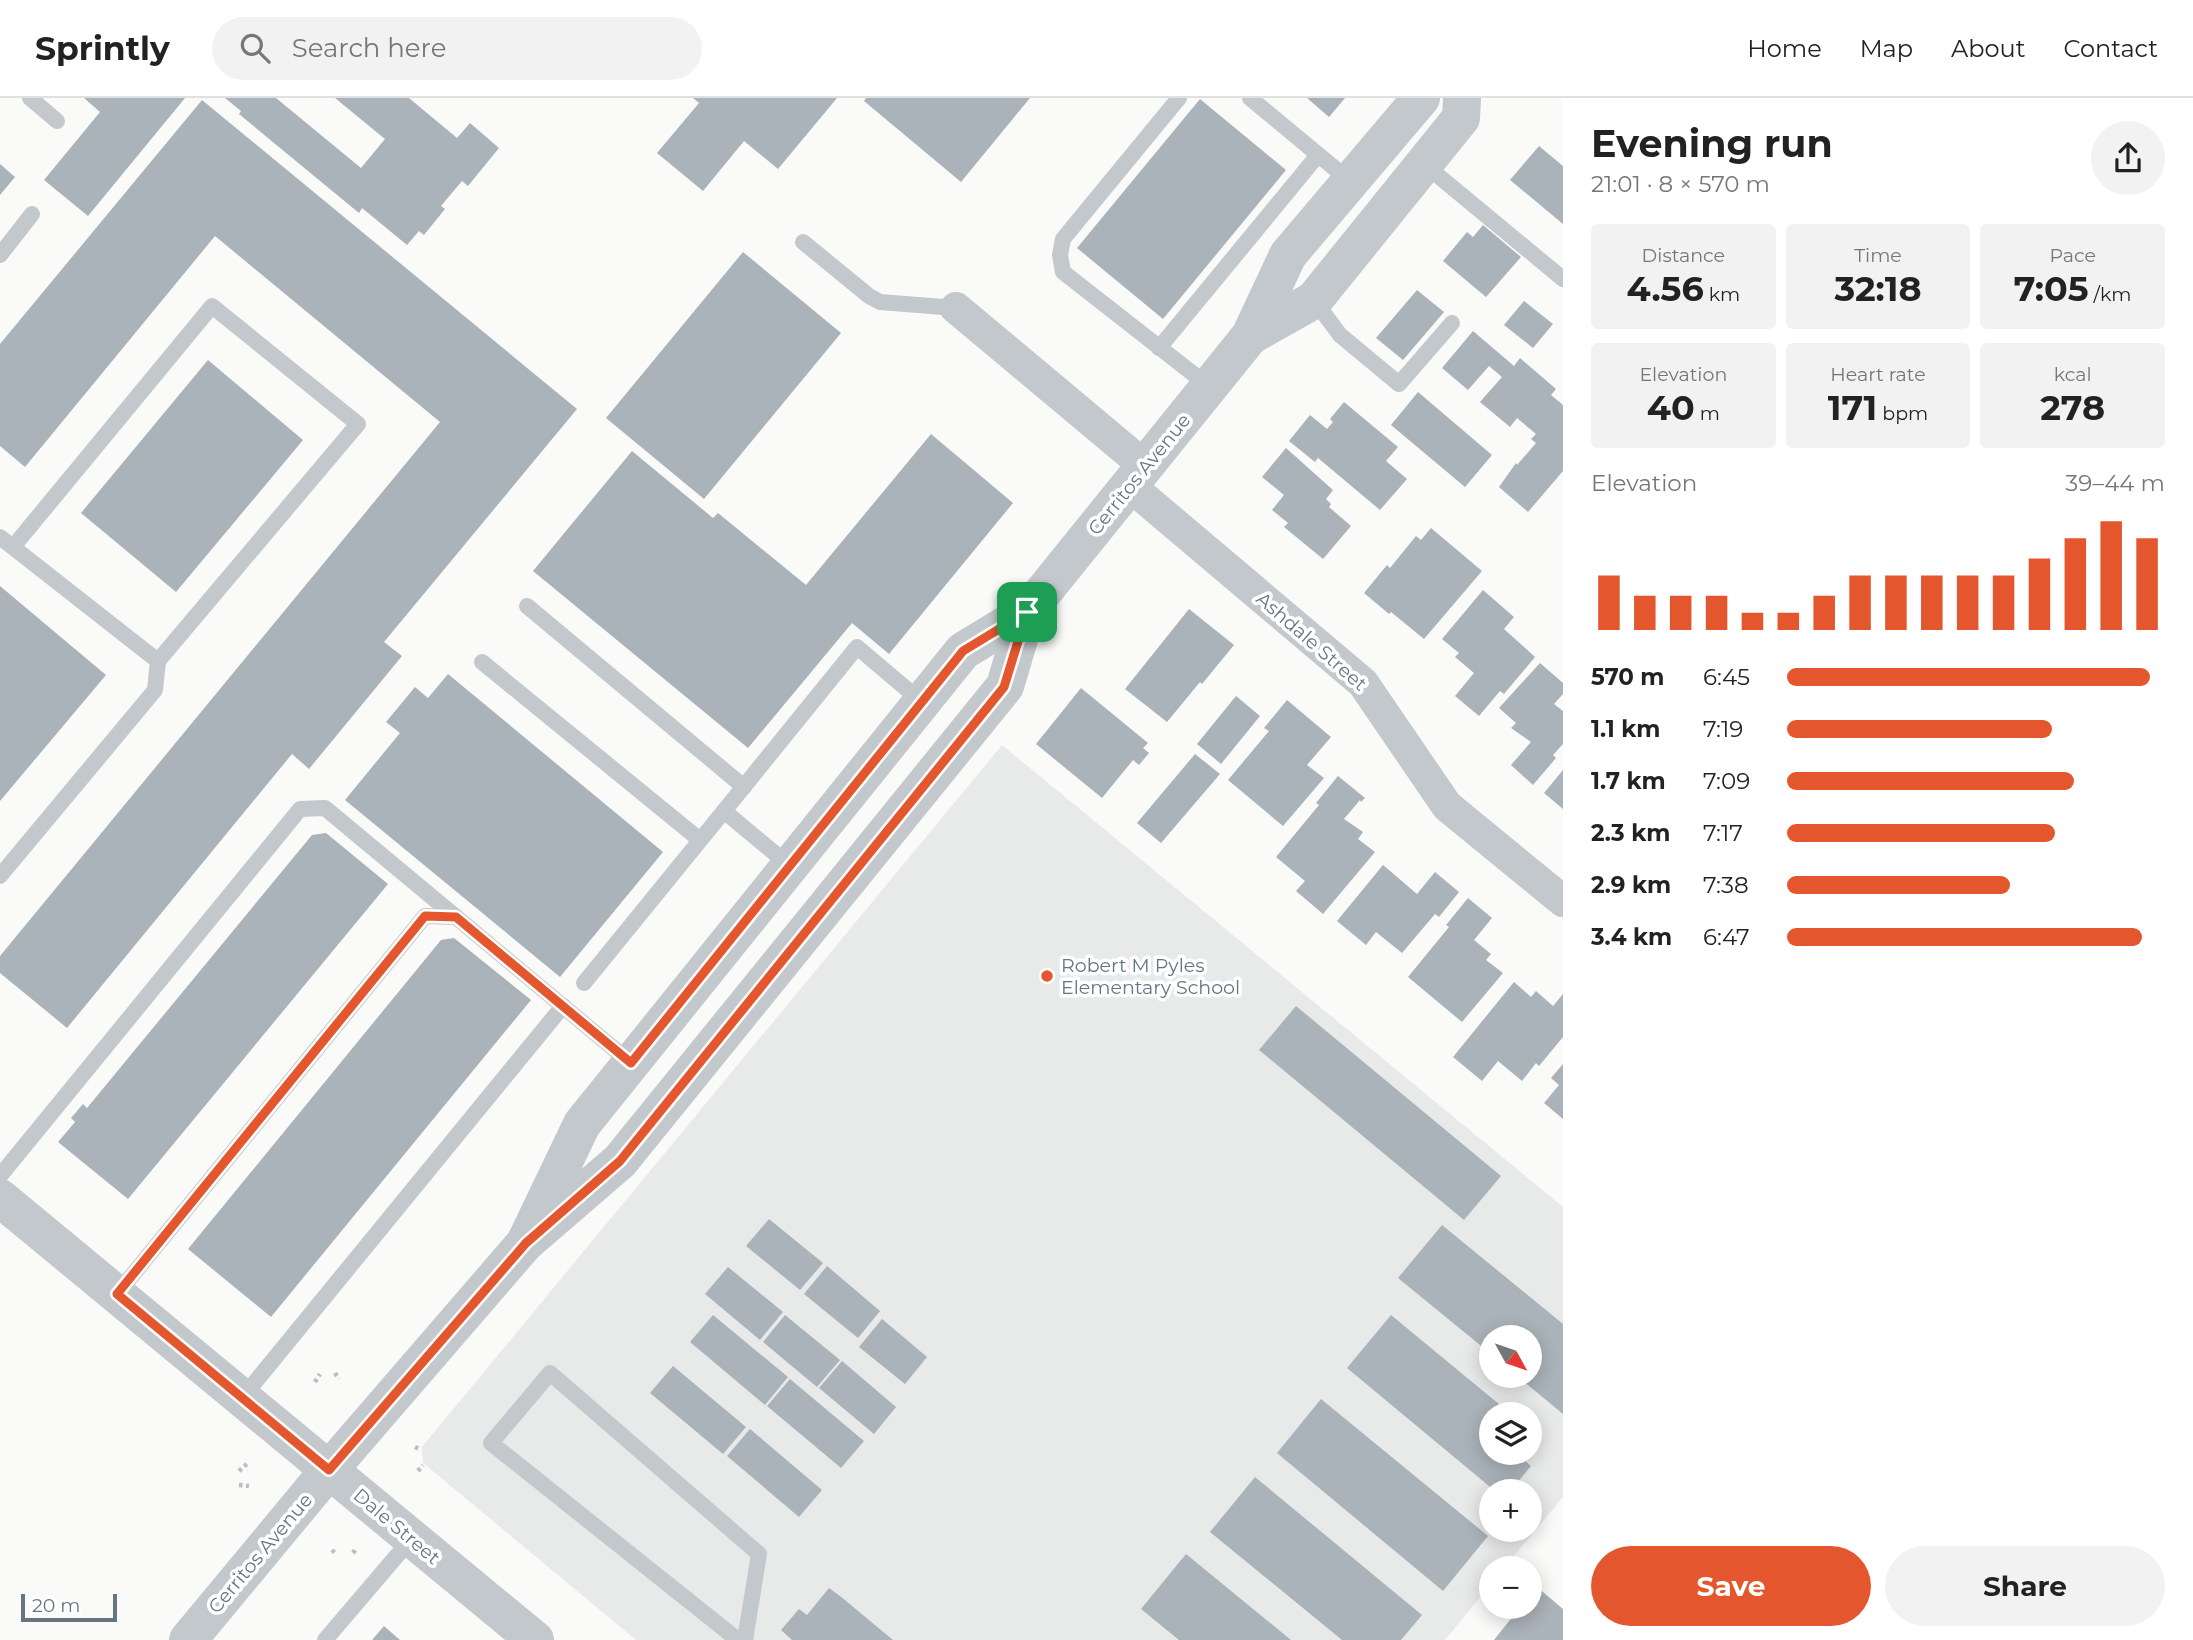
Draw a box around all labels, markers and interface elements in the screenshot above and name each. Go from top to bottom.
search box [212,17,702,80]
text: Sprintly [35,28,170,68]
icon: search [236,29,274,67]
text: Search here [292,32,446,64]
text: Home [1747,34,1822,63]
text: Map [1860,34,1913,63]
text: About [1951,34,2025,63]
text: Contact [2063,34,2158,63]
text: Evening run [1591,120,1833,167]
button: share [2091,121,2165,195]
text: 21:01 · 8 × 570 m [1591,170,1770,198]
text: Distance [1642,244,1725,267]
text: Time [1854,244,1902,267]
text: Pace [2049,244,2096,267]
text: 4.56 [1627,267,1704,310]
text: 32:18 [1834,267,1922,310]
text: 7:05 [2014,267,2089,310]
text: km [1704,283,1740,306]
text: /km [2089,283,2131,306]
text: Elevation [1639,363,1727,386]
text: Heart rate [1830,363,1926,386]
text: kcal [2054,363,2092,386]
text: 40 [1647,386,1695,429]
text: 171 [1828,386,1877,429]
text: 278 [2040,386,2105,429]
text: m [1695,402,1720,425]
text: bpm [1877,402,1928,425]
street label: Cerritos Avenue [1083,409,1195,540]
text: Elevation [1591,469,1697,497]
text: 39–44 m [2065,469,2165,497]
pin [997,582,1057,642]
street label: Ashdale Street [1252,587,1372,696]
icon: arrive [1008,593,1046,631]
text: 570 m [1591,663,1664,691]
text: 6:45 [1703,663,1750,691]
text: 1.1 km [1591,715,1660,743]
text: 7:19 [1703,715,1743,743]
text: 1.7 km [1591,767,1666,795]
text: 7:09 [1703,767,1750,795]
text: 2.3 km [1591,819,1670,847]
text: 7:17 [1703,819,1743,847]
text: 2.9 km [1591,871,1671,899]
text: 7:38 [1703,871,1749,899]
text: 3.4 km [1591,923,1672,951]
text: 6:47 [1703,923,1750,951]
place label: Robert M Pyles Elementary School [1061,954,1240,999]
marker: Robert M Pyles Elementary School [1039,968,1055,984]
north arrow [1479,1325,1542,1388]
map controls [1479,1325,1542,1619]
button: layers [1479,1402,1542,1465]
button: + [1479,1479,1542,1542]
street label: Dale Street [349,1484,445,1569]
street label: Cerritos Avenue [203,1489,317,1618]
button: Save [1591,1546,1871,1626]
button: Share [1885,1546,2165,1626]
button: − [1479,1556,1542,1619]
scale bar [21,1591,117,1623]
text: 20 m [32,1594,80,1617]

